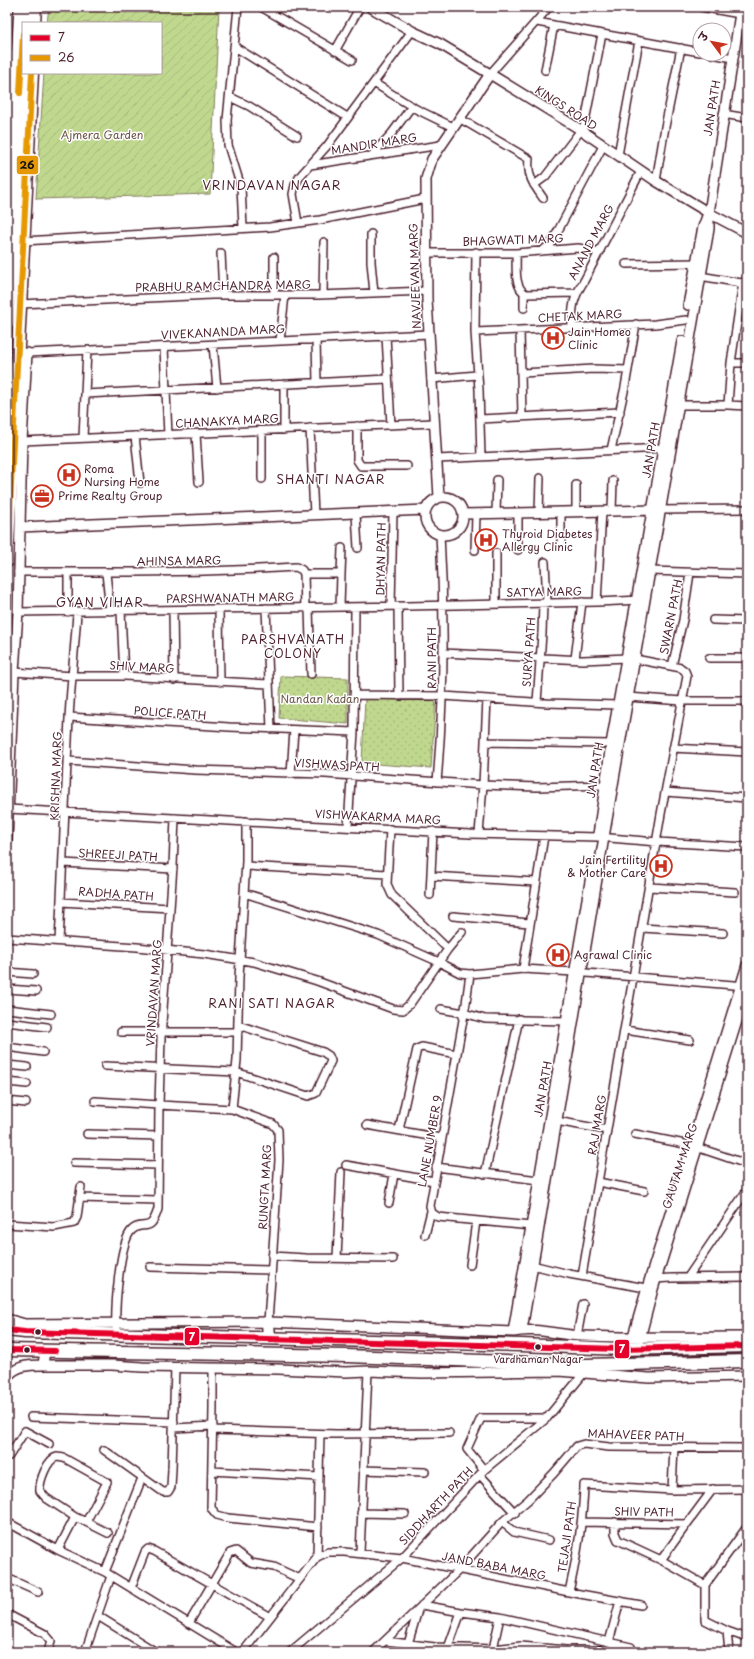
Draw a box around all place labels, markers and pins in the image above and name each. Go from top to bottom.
place label: Jain Homeo Clinic [568,323,631,353]
hospital icon: Jain Homeo Clinic [540,325,566,351]
place label: Roma Nursing Home [84,460,160,490]
hospital icon: Roma Nursing Home [56,462,82,488]
office icon: Prime Realty Group [29,483,55,509]
place label: Prime Realty Group [58,487,163,504]
place label: Thyroid Diabetes Allergy Clinic [502,525,592,555]
hospital icon: Thyroid Diabetes Allergy Clinic [473,527,499,553]
place label: Jain Fertility & Mother Care [567,851,646,881]
hospital icon: Jain Fertility & Mother Care [648,853,674,879]
hospital icon: Agrawal Clinic [545,942,571,968]
place label: Agrawal Clinic [574,946,652,963]
unlabelled marker [33,1327,43,1337]
marker: Vardhaman Nagar [533,1342,543,1352]
unlabelled marker [22,1345,32,1355]
place label: Vardhaman Nagar [493,1351,583,1366]

